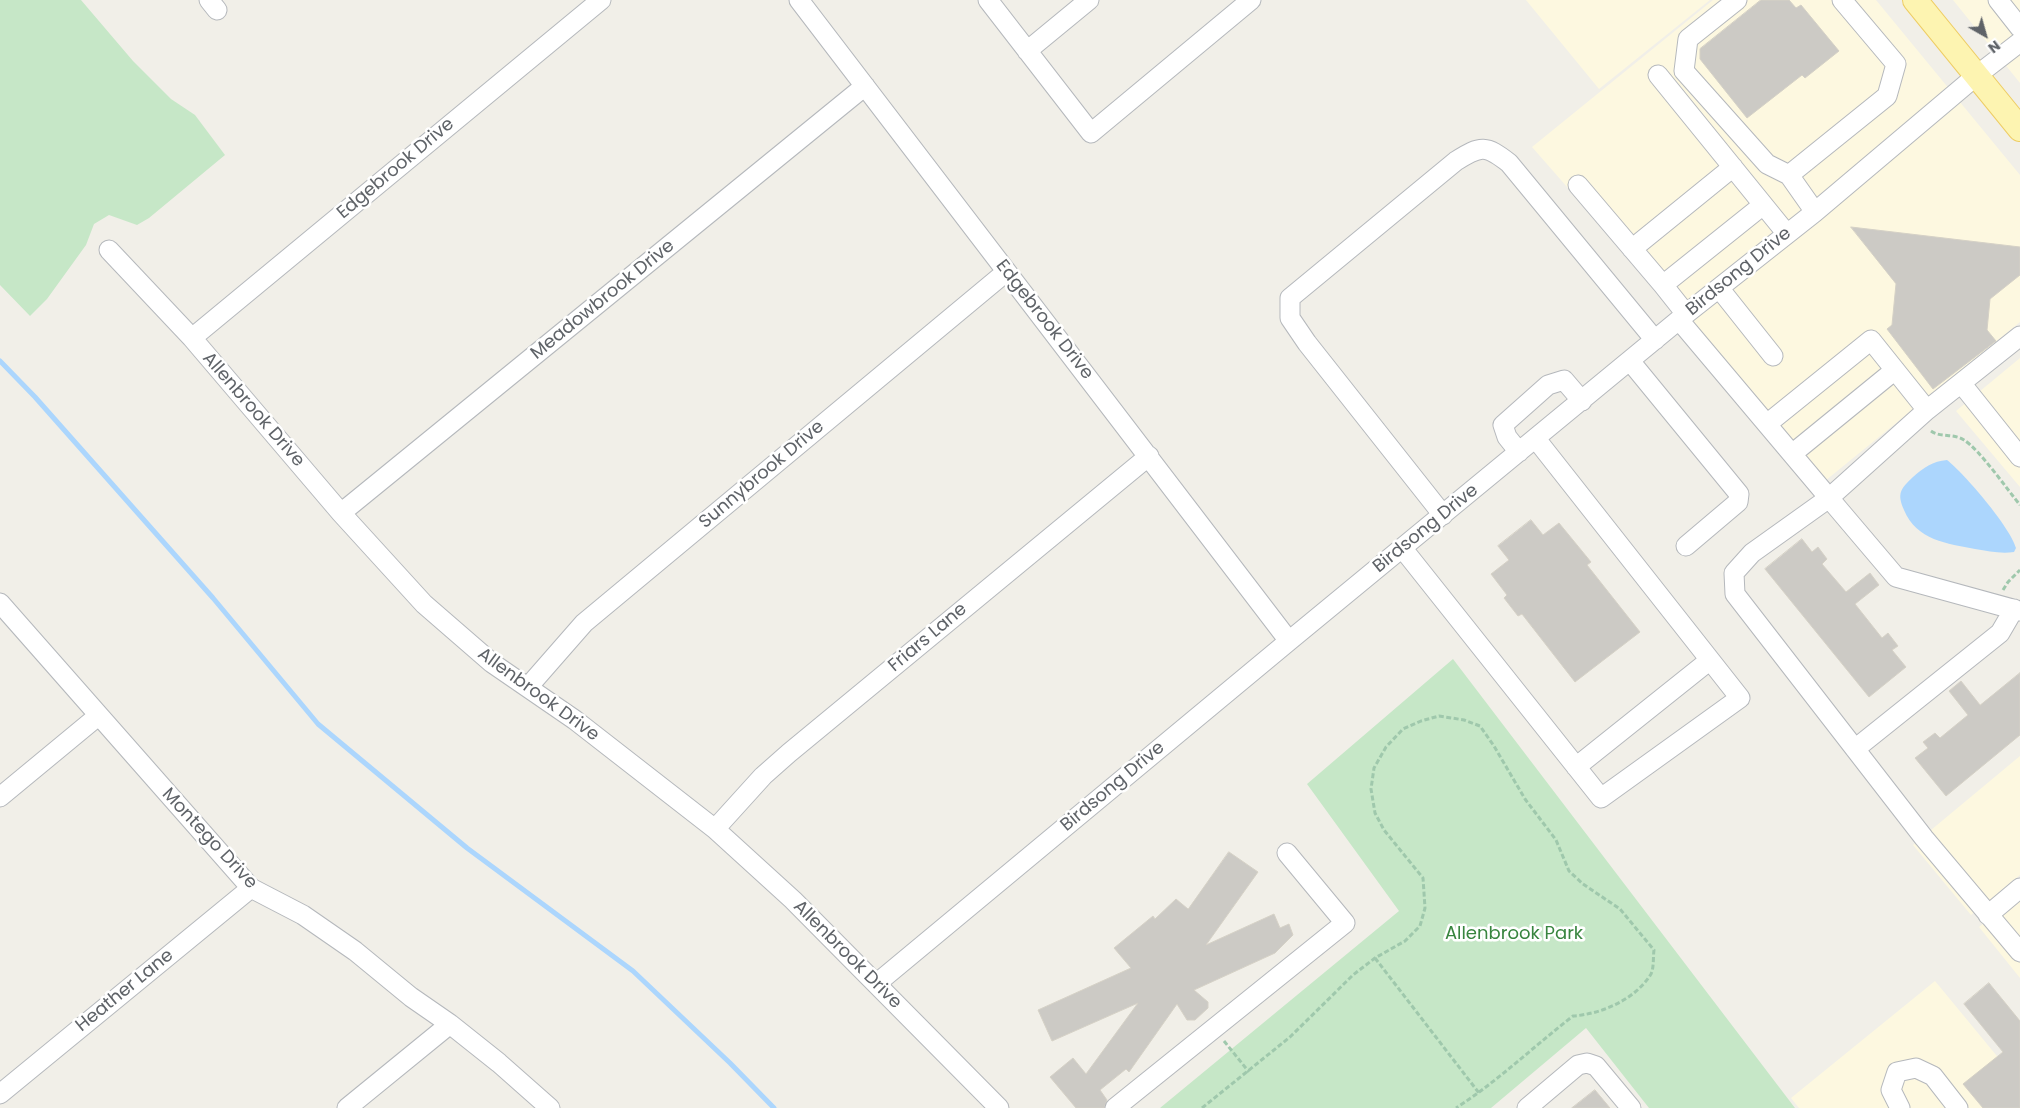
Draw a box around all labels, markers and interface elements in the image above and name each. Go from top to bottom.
north arrow [1960,10,2010,60]
text: N [1984,36,2005,58]
street label: Edgebrook Drive [333,114,459,224]
street label: Birdsong Drive [1682,223,1796,321]
street label: Meadowbrook Drive [527,235,679,365]
street label: Edgebrook Drive [991,256,1097,384]
street label: Allenbrook Drive [197,348,309,472]
street label: Sunnybrook Drive [695,416,829,534]
street label: Birdsong Drive [1369,480,1483,578]
street label: Friars Lane [884,599,972,677]
street label: Allenbrook Drive [473,644,603,746]
street label: Birdsong Drive [1057,737,1169,837]
street label: Montego Drive [157,784,261,894]
street label: Allenbrook Drive [788,896,906,1014]
park label: Allenbrook Park [1445,923,1583,945]
street label: Heather Lane [72,945,178,1037]

